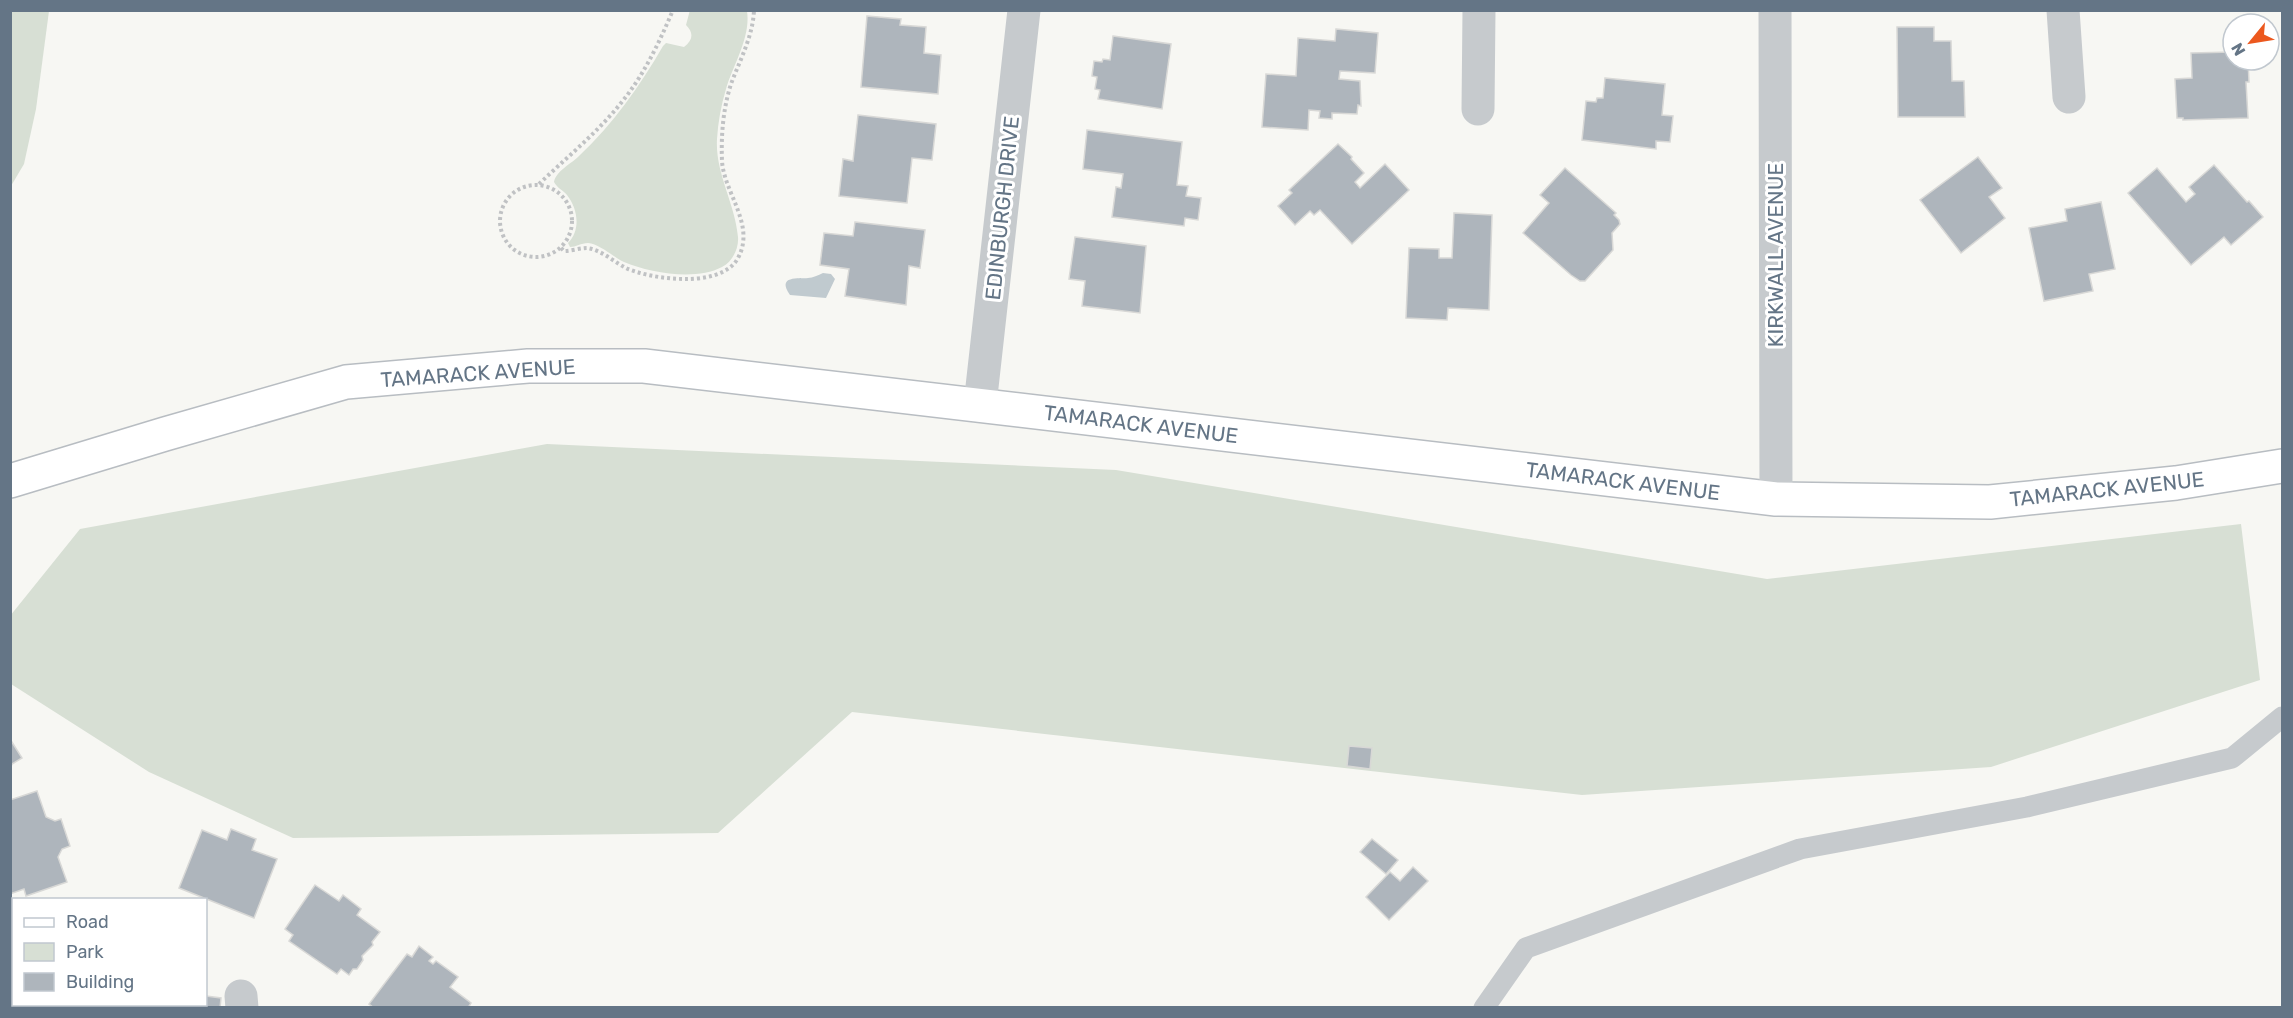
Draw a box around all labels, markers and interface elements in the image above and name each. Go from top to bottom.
north arrow [2221,12,2281,72]
text: N [2227,40,2250,59]
street label: EDINBURGH DRIVE [980,115,1024,301]
street label: KIRKWALL AVENUE [1763,163,1788,347]
street label: TAMARACK AVENUE [380,354,576,392]
street label: TAMARACK AVENUE [1042,400,1240,448]
street label: TAMARACK AVENUE [1524,457,1722,505]
street label: TAMARACK AVENUE [2008,466,2206,512]
legend [12,898,207,1006]
text: Road [66,911,109,933]
text: Park [66,941,104,963]
text: Building [66,971,134,993]

